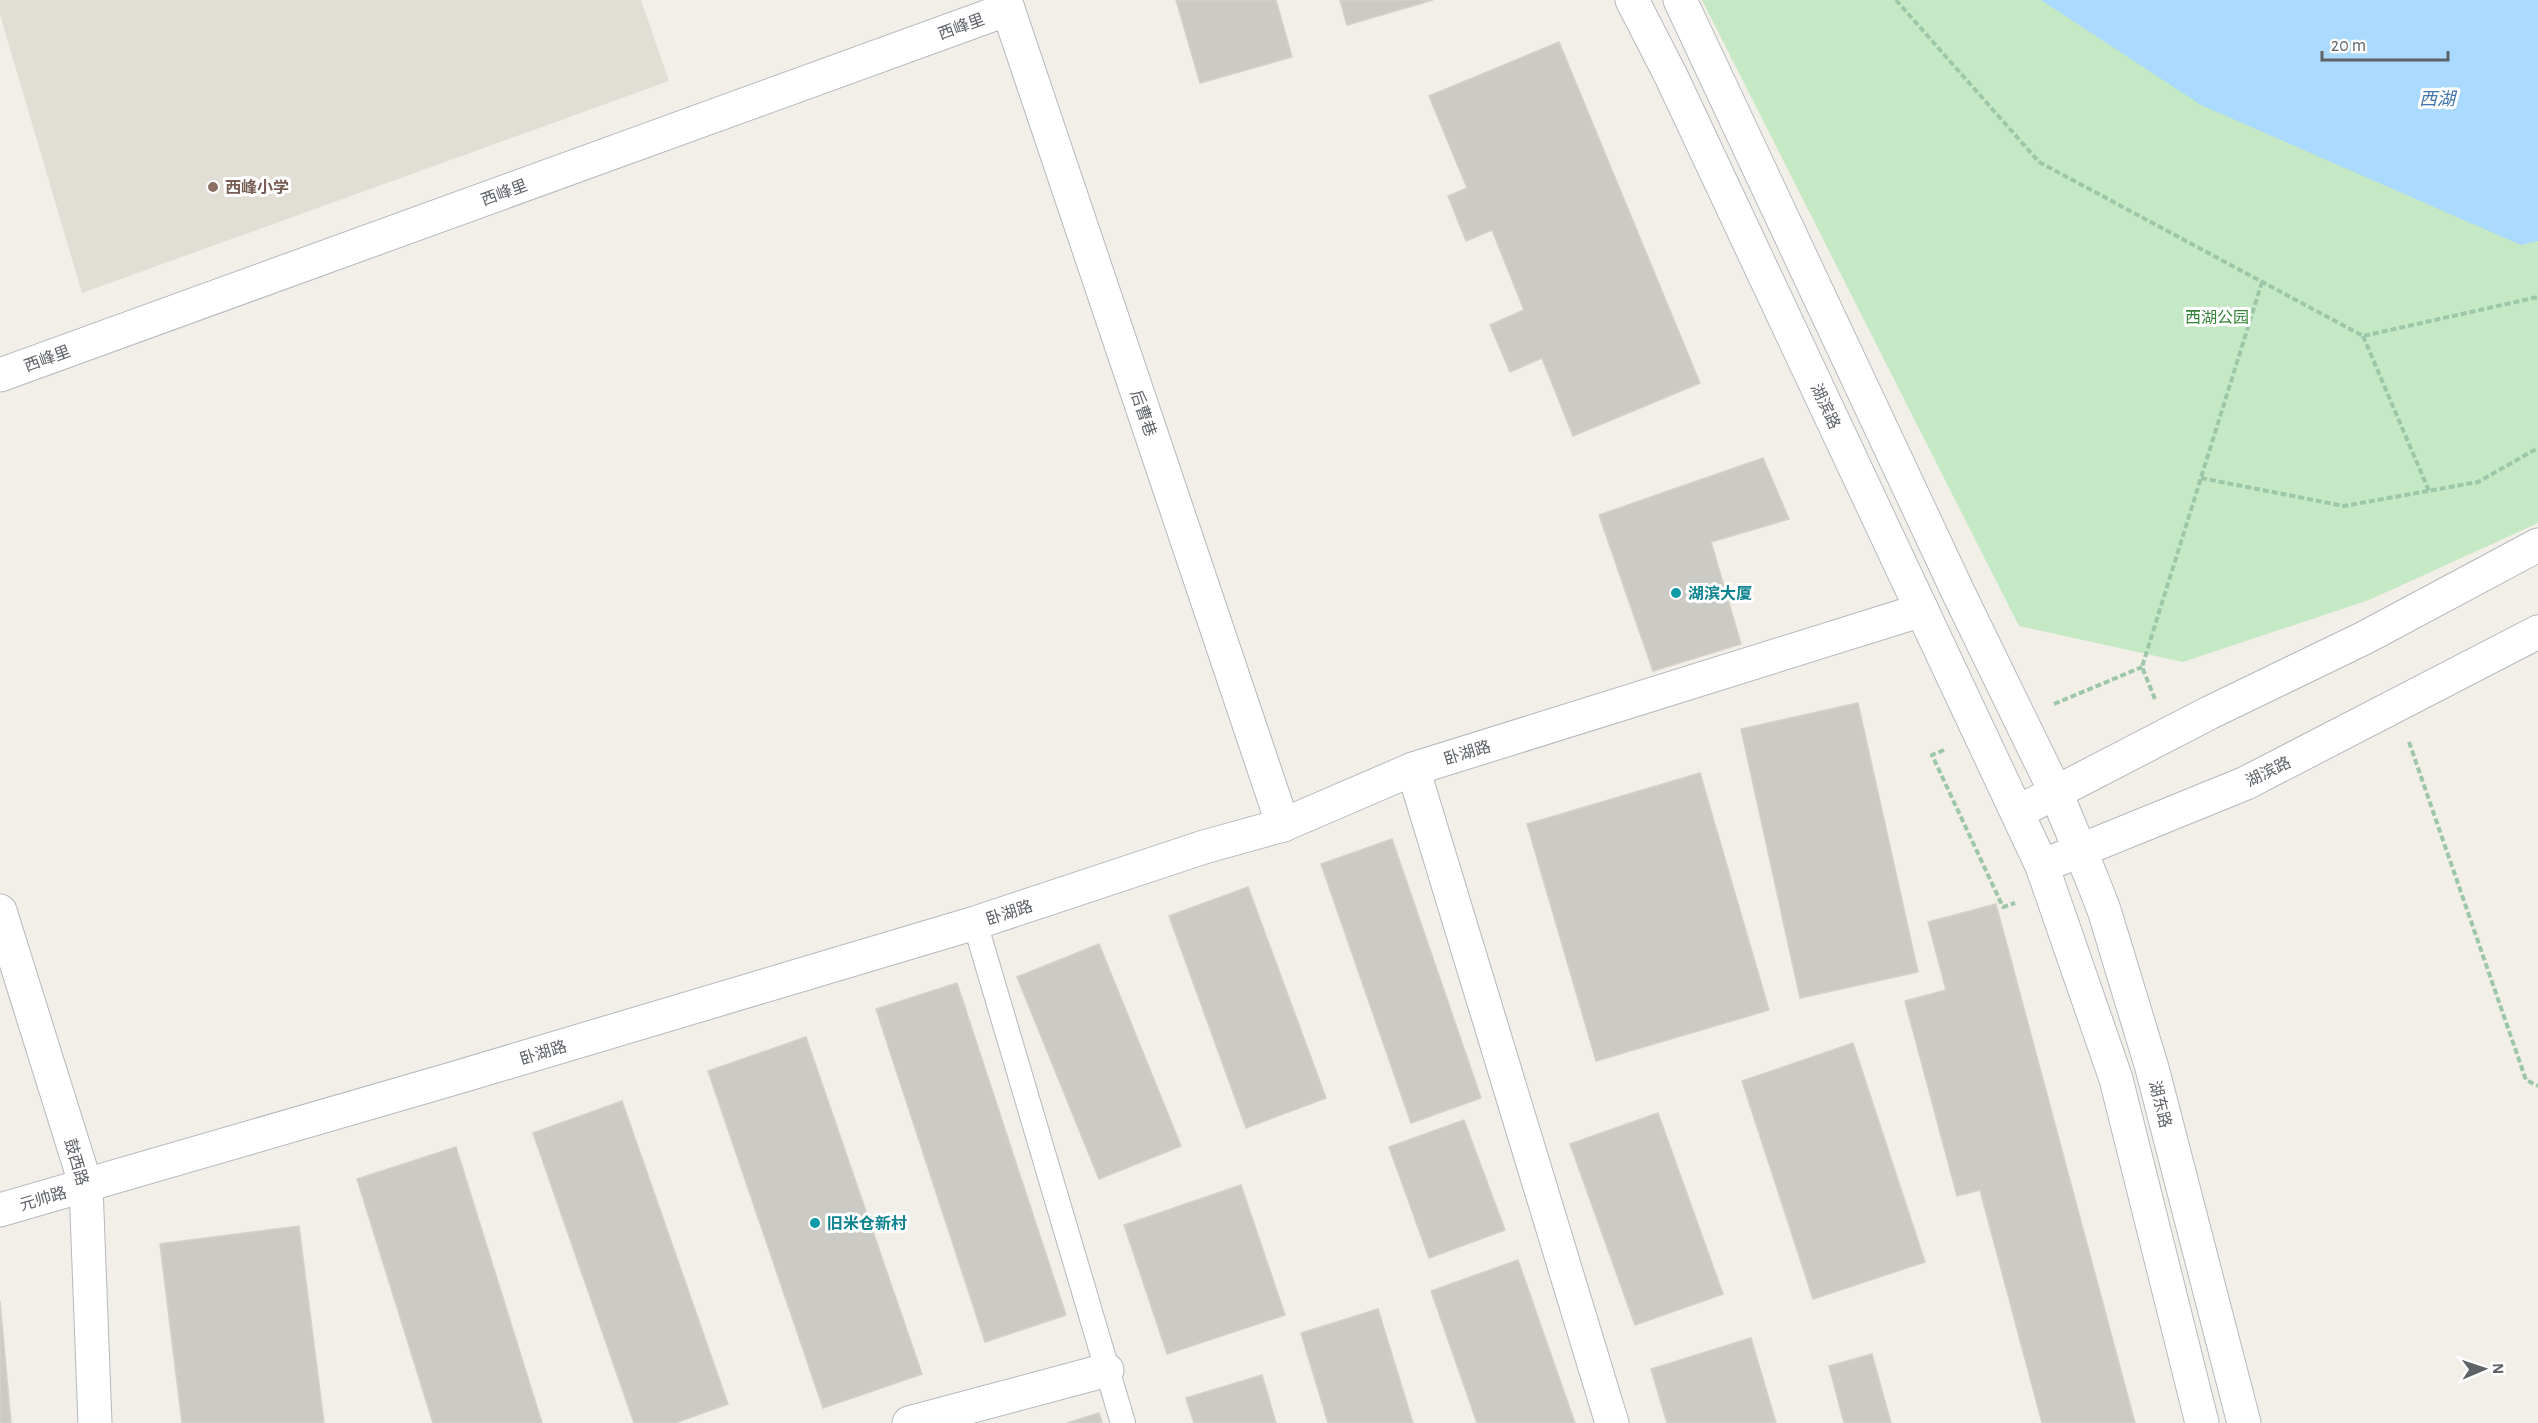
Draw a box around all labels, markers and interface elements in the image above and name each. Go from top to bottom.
street label: 西峰里 [936,10,987,43]
scale bar [2322,24,2448,62]
text: 20 m [2331,37,2366,55]
water label: 西湖 [2419,90,2458,109]
street label: 西峰里 [479,176,530,209]
place label: 西峰小学 [225,178,289,196]
marker: 西峰小学 [206,180,220,194]
park label: 西湖公园 [2185,309,2249,326]
street label: 西峰里 [22,342,73,375]
street label: 湖滨路 [1808,381,1843,432]
street label: 后曹巷 [1128,388,1159,439]
place label: 湖滨大厦 [1688,585,1752,602]
marker: 湖滨大厦 [1669,586,1683,600]
street label: 卧湖路 [1442,737,1493,768]
street label: 湖滨路 [2243,753,2294,790]
street label: 卧湖路 [984,897,1035,928]
street label: 卧湖路 [518,1037,569,1068]
street label: 湖东路 [2146,1079,2175,1129]
street label: 鼓西路 [62,1137,91,1188]
street label: 元帅路 [18,1184,69,1213]
place label: 旧米仓新村 [827,1214,907,1232]
marker: 旧米仓新村 [808,1216,822,1230]
north arrow [2454,1339,2514,1399]
text: N [2490,1363,2506,1374]

